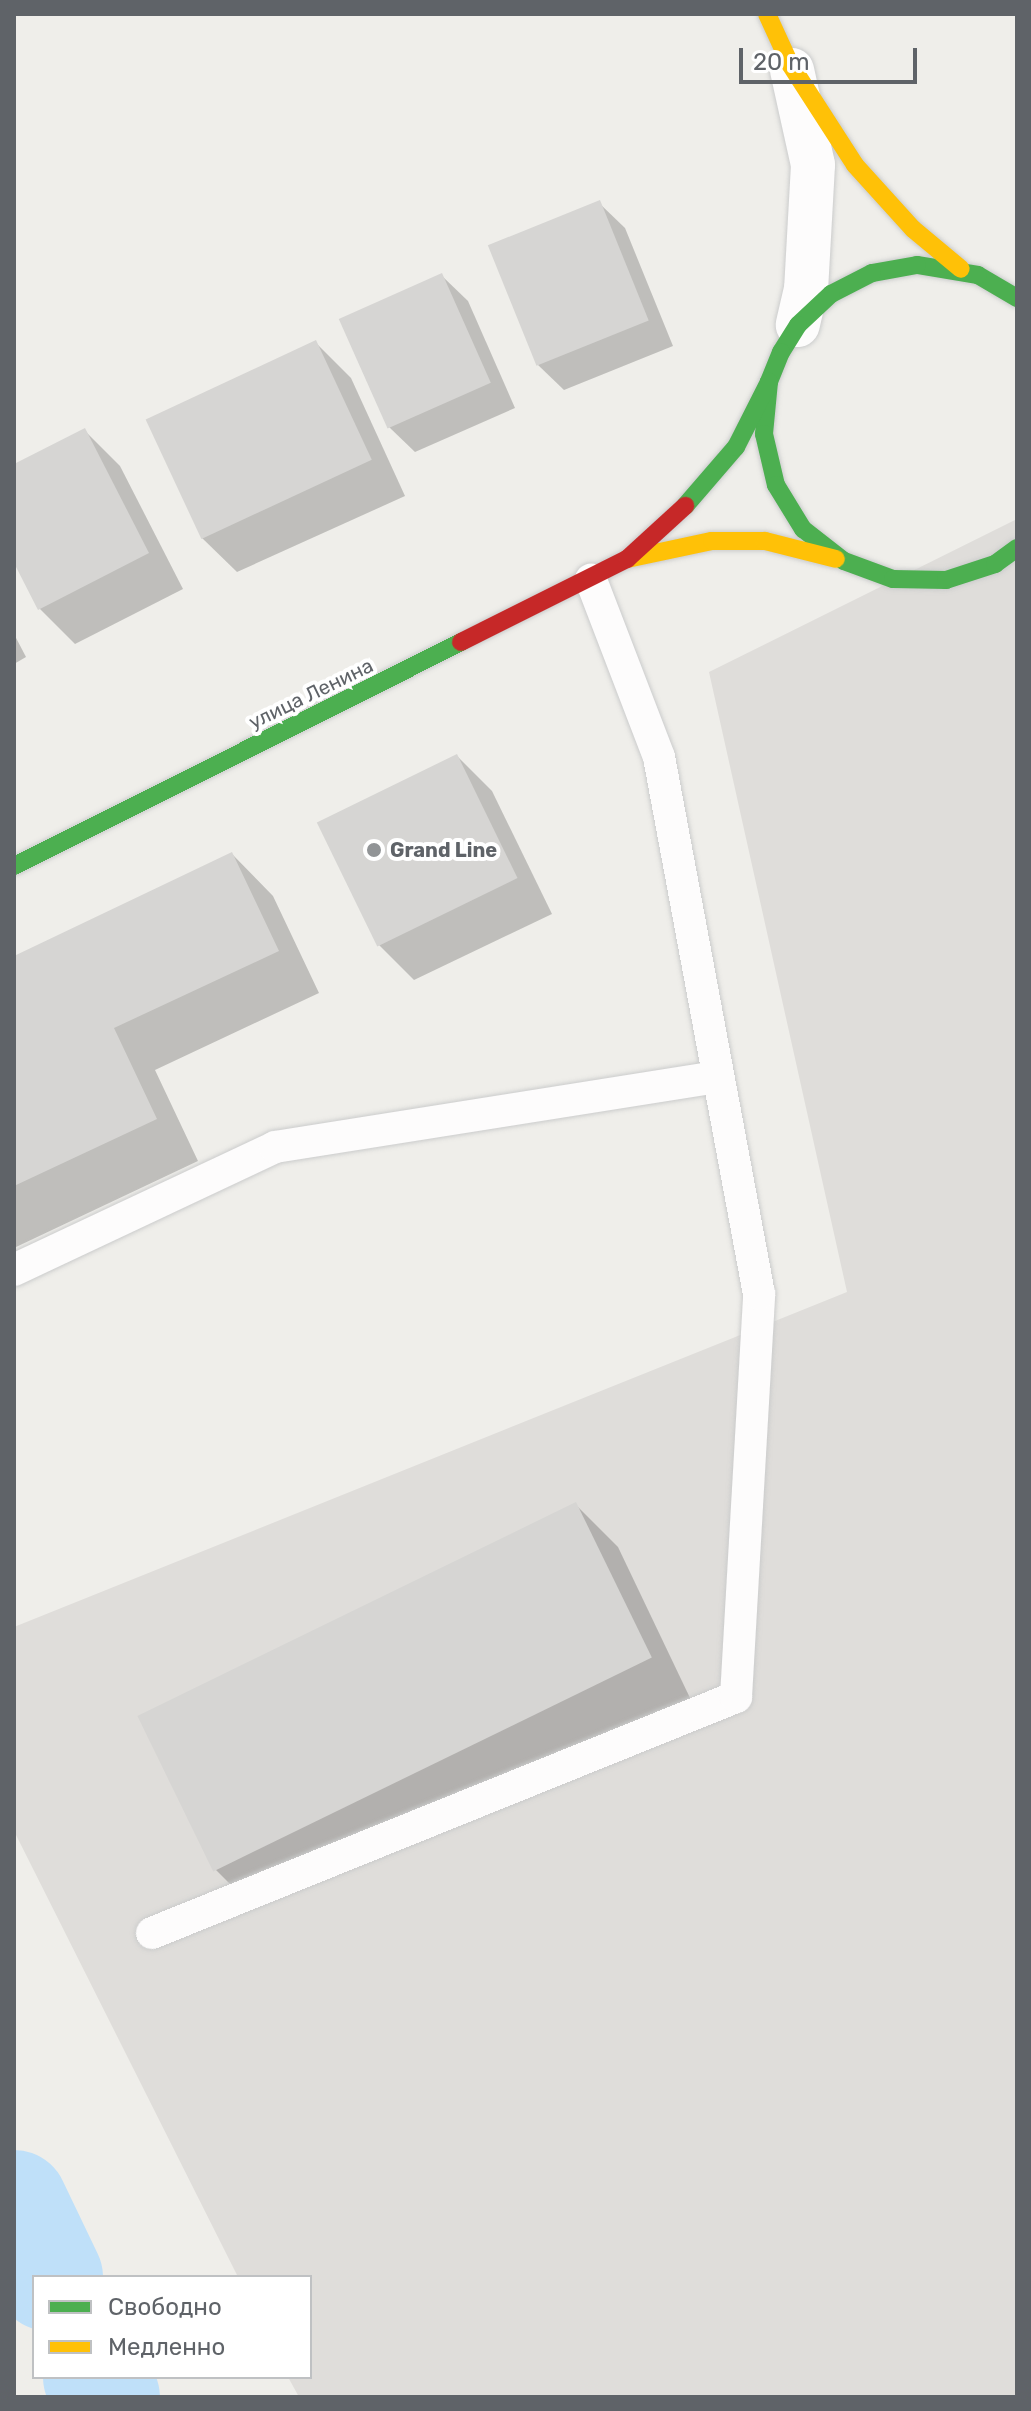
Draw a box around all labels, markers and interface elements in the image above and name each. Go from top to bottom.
scale bar [743,32,921,82]
text: 20 m [753,48,810,76]
street label: улица Ленина [245,654,377,734]
place label: Grand Line [390,838,497,862]
marker: Grand Line [365,841,383,859]
legend [32,2275,312,2379]
text: Свободно [108,2293,222,2321]
text: Медленно [108,2333,225,2361]

